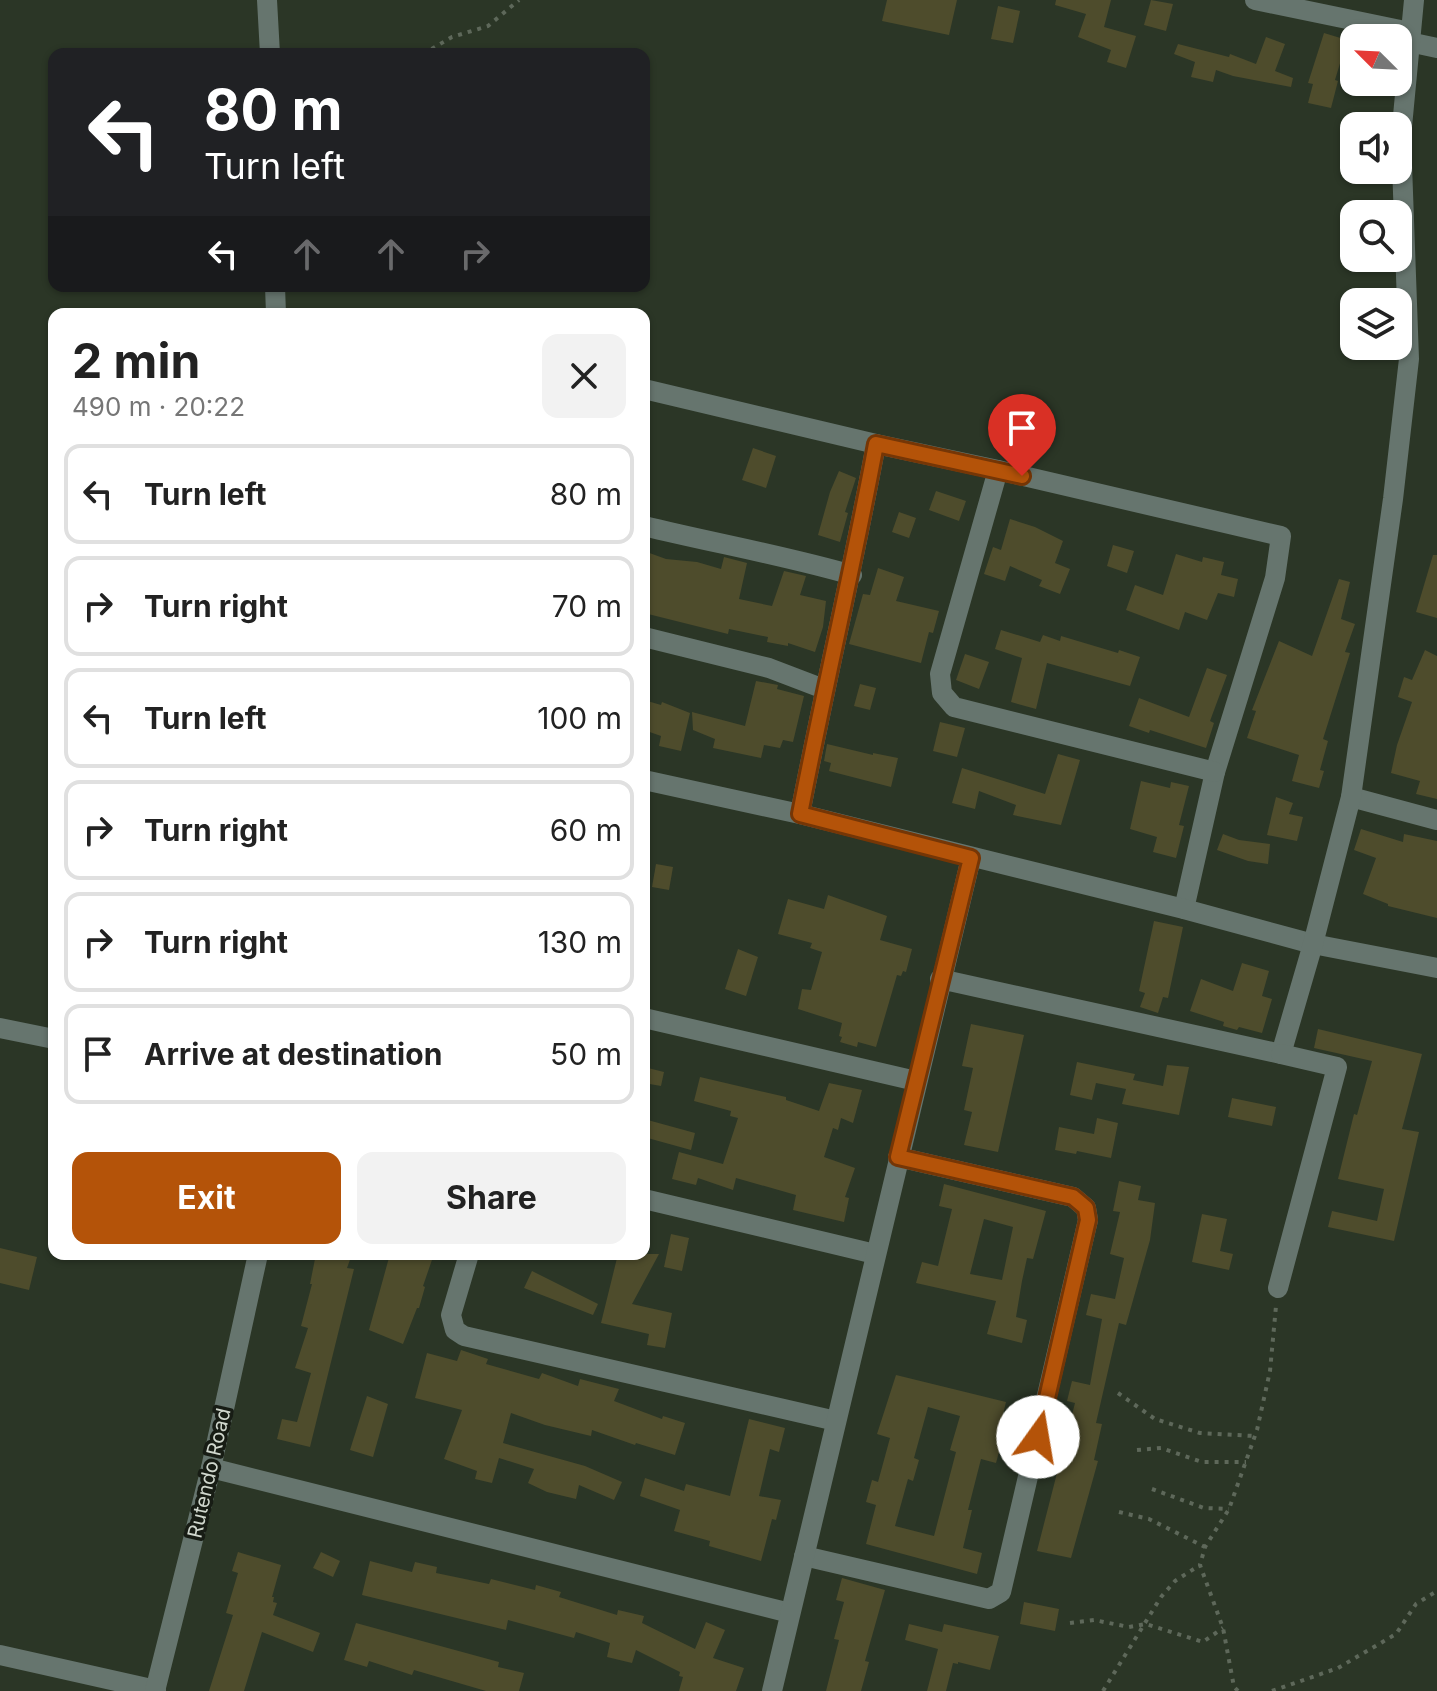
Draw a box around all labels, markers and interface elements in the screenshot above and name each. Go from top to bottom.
north arrow [1340,24,1412,96]
map controls [1340,24,1412,360]
text: 80 m [204,76,343,144]
icon: left [72,80,176,184]
button: sound [1340,112,1412,184]
text: Turn left [204,144,345,188]
button: search [1340,200,1412,272]
icon: left [201,232,245,276]
icon: ahead [285,232,329,276]
icon: ahead [369,232,413,276]
icon: right [453,232,497,276]
button: layers [1340,288,1412,360]
text: 2 min [72,331,200,390]
button: close [542,334,626,418]
text: 490 m · 20:22 [72,391,245,422]
pin [988,394,1056,476]
icon: arrive [1000,406,1044,450]
icon: left [76,472,120,516]
text: Turn left [144,476,266,512]
text: 80 m [550,476,622,512]
icon: right [76,584,120,628]
text: Turn right [144,588,288,624]
text: 70 m [552,588,622,624]
icon: left [76,696,120,740]
text: Turn left [144,700,266,736]
text: 100 m [537,700,622,736]
icon: right [76,808,120,852]
text: Turn right [144,812,288,848]
text: 60 m [550,812,622,848]
icon: right [76,920,120,964]
text: Turn right [144,924,288,960]
text: 130 m [538,924,622,960]
icon: arrive [76,1032,120,1076]
text: Arrive at destination [144,1036,442,1072]
text: 50 m [550,1036,622,1072]
button: Exit [72,1152,341,1244]
button: Share [357,1152,626,1244]
position arrow [996,1395,1080,1479]
street label: Rutendo Road [182,1406,236,1540]

